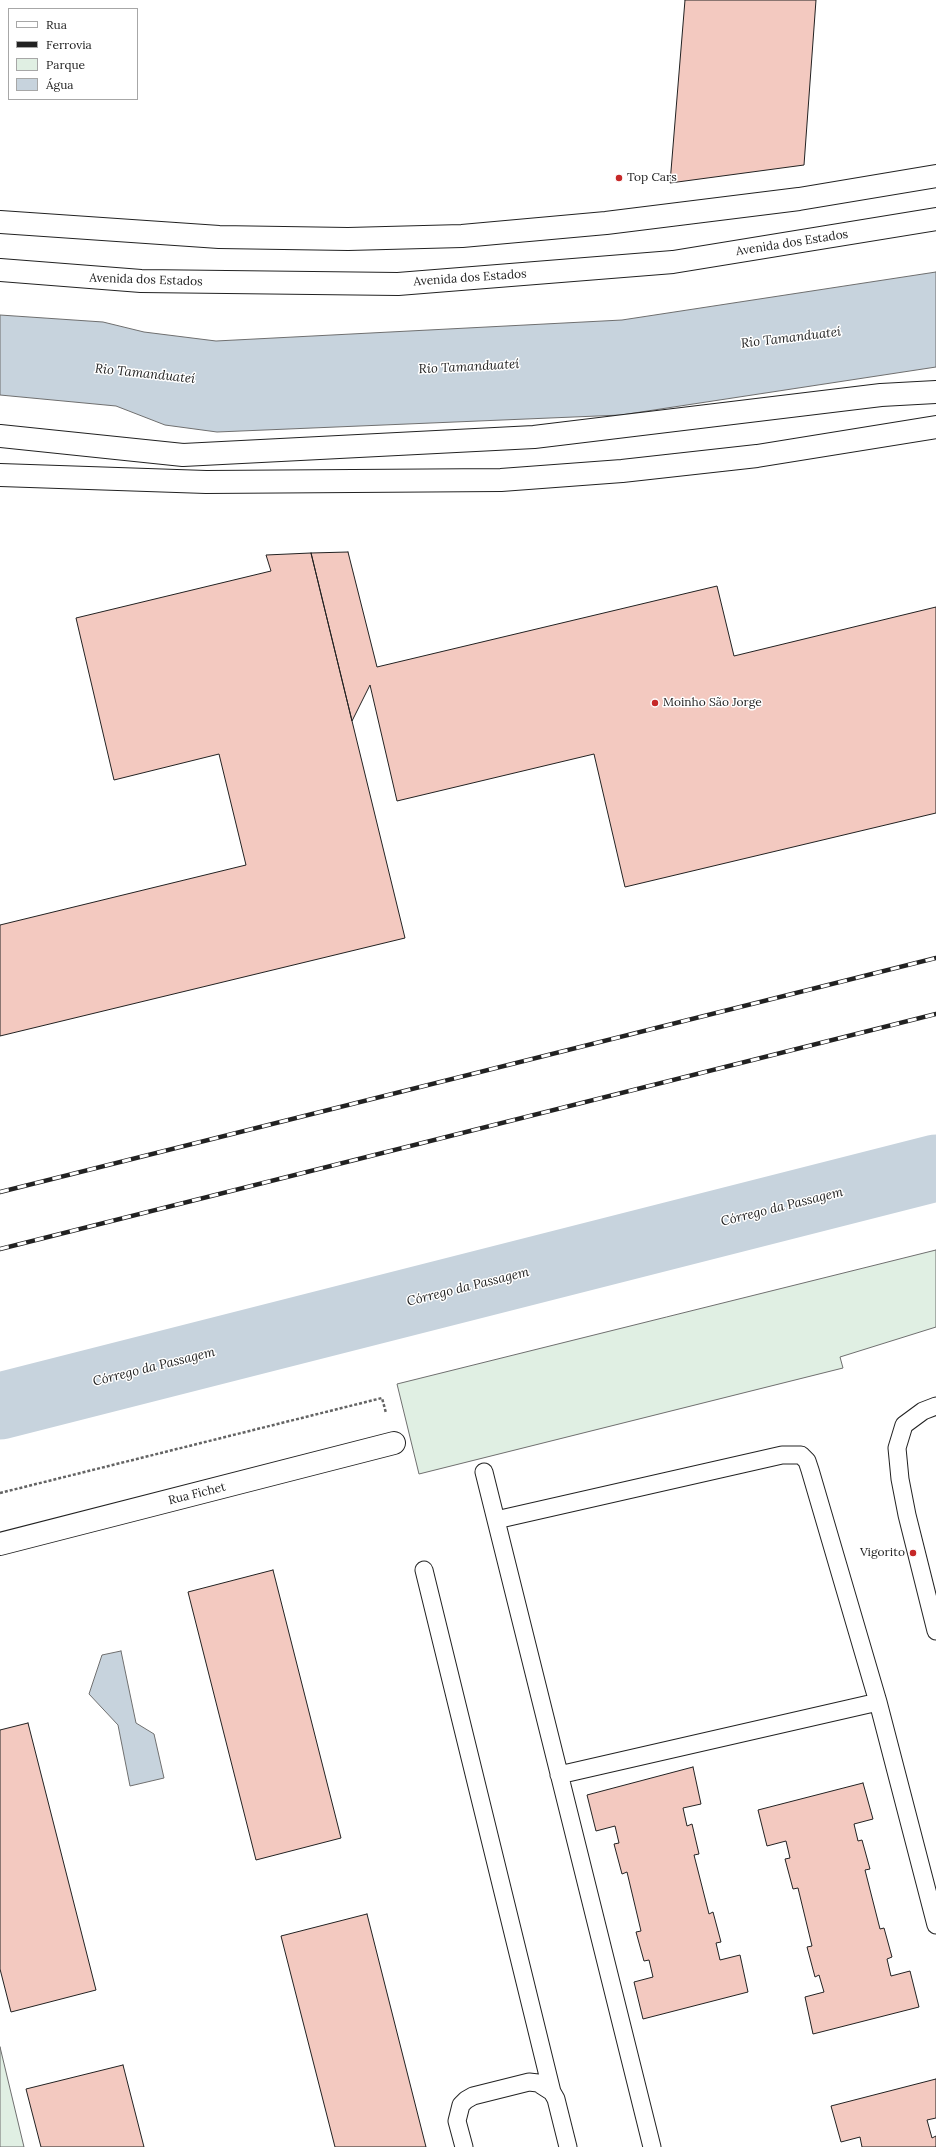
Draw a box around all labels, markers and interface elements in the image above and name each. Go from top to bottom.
legend [8,8,138,100]
text: Rua [46,17,67,32]
text: Ferrovia [46,37,92,52]
text: Parque [46,57,85,72]
text: Água [46,77,74,92]
place label: Top Cars [627,171,677,185]
marker: Top Cars [614,173,624,183]
street label: Avenida dos Estados [735,227,849,259]
street label: Avenida dos Estados [413,267,527,289]
street label: Avenida dos Estados [89,271,203,289]
water label: Rio Tamanduateí [740,324,842,352]
water label: Rio Tamanduateí [418,357,520,377]
water label: Rio Tamanduateí [94,361,196,387]
place label: Moinho São Jorge [663,696,762,710]
marker: Moinho São Jorge [650,698,660,708]
water label: Córrego da Passagem [719,1184,845,1230]
water label: Córrego da Passagem [405,1264,531,1310]
water label: Córrego da Passagem [91,1344,217,1390]
street label: Rua Fichet [167,1480,227,1508]
place label: Vigorito [860,1546,905,1560]
marker: Vigorito [908,1548,918,1558]

